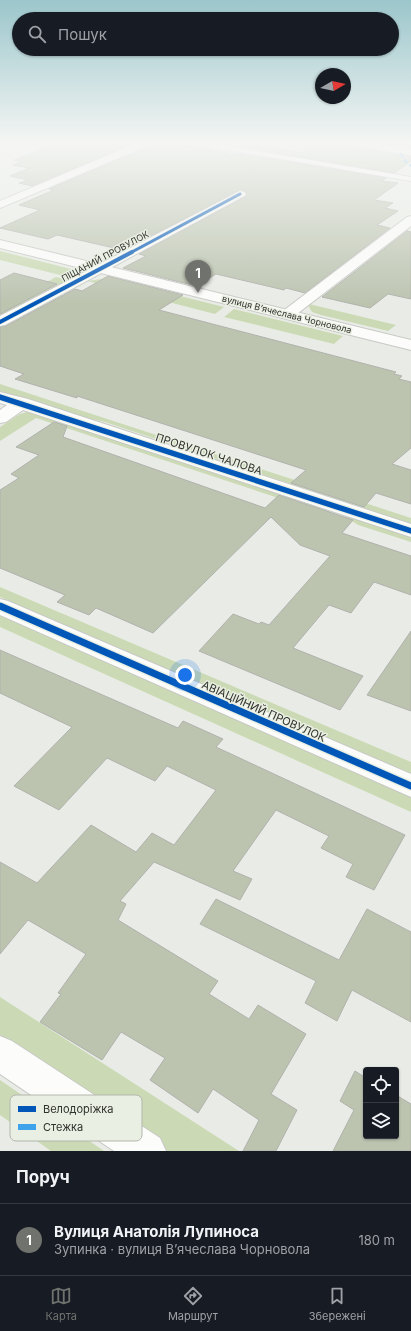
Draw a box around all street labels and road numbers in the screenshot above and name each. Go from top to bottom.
street label: ПІЩАНИЙ ПРОВУЛОК [59,227,151,284]
street label: вулиця Вʼячеслава Чорновола [221,293,353,335]
street label: ПРОВУЛОК ЧАЛОВА [154,430,265,478]
street label: АВІАЦІЙНИЙ ПРОВУЛОК [200,677,329,745]

